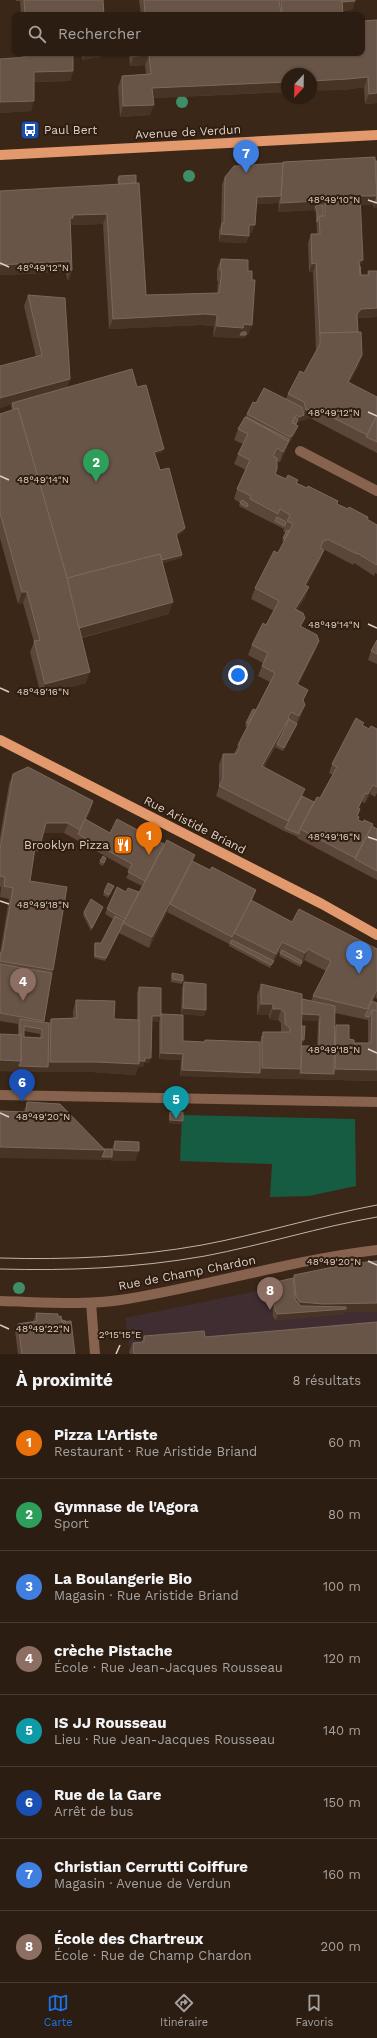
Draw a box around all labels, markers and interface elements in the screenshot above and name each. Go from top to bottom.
search box [12,12,365,56]
icon: search [26,23,48,45]
text: Rechercher [58,25,141,43]
north arrow [281,68,317,104]
bus stop icon: Paul Bert [19,119,41,141]
street label: Avenue de Verdun [135,122,241,142]
place label: Paul Bert [44,123,97,137]
pin: 7 [233,140,259,173]
text: 48°49'10"N [308,194,360,205]
text: 48°49'12"N [17,262,69,273]
text: 48°49'12"N [308,407,360,418]
pin: 2 [83,449,109,482]
text: 48°49'14"N [17,474,69,485]
text: 48°49'14"N [308,619,360,630]
your location [228,665,248,685]
text: 48°49'16"N [17,686,69,697]
street label: Rue Aristide Briand [142,793,248,857]
pin: 1 [136,822,162,855]
text: 48°49'16"N [308,831,360,842]
restaurant icon: Brooklyn Pizza [112,834,134,856]
place label: Brooklyn Pizza [24,838,109,852]
text: 48°49'18"N [17,899,69,910]
pin: 3 [346,941,372,974]
pin: 4 [10,968,36,1001]
text: 48°49'18"N [308,1044,360,1055]
pin: 6 [9,1069,35,1102]
pin: 5 [163,1086,189,1119]
text: 48°49'20"N [16,1111,70,1122]
street label: Rue de Champ Chardon [117,1253,257,1293]
text: 48°49'20"N [307,1256,361,1267]
pin: 8 [257,1277,283,1310]
text: 48°49'22"N [16,1323,70,1334]
text: 2°15'15"E [99,1329,141,1340]
text: À proximité [16,1370,113,1390]
text: 8 résultats [293,1373,361,1388]
text: Pizza L'Artiste [54,1426,158,1444]
text: 1 [26,1435,32,1450]
text: 60 m [328,1435,361,1450]
text: Restaurant · Rue Aristide Briand [54,1444,257,1459]
text: Gymnase de l'Agora [54,1498,198,1516]
text: 2 [25,1507,33,1522]
text: 80 m [328,1507,361,1522]
text: Sport [54,1516,89,1531]
text: La Boulangerie Bio [54,1570,192,1588]
text: 3 [25,1579,33,1594]
text: 100 m [323,1579,361,1594]
text: Magasin · Rue Aristide Briand [54,1588,239,1603]
text: crèche Pistache [54,1642,173,1660]
text: 4 [25,1651,33,1666]
text: 120 m [323,1651,361,1666]
text: École · Rue Jean-Jacques Rousseau [54,1660,283,1675]
text: IS JJ Rousseau [54,1714,166,1732]
text: 5 [25,1723,33,1738]
text: 140 m [323,1723,361,1738]
text: Lieu · Rue Jean-Jacques Rousseau [54,1732,275,1747]
text: Rue de la Gare [54,1786,161,1804]
text: 6 [25,1795,33,1810]
text: 150 m [323,1795,361,1810]
text: Arrêt de bus [54,1804,133,1819]
text: Christian Cerrutti Coiffure [54,1858,248,1876]
text: 7 [25,1867,33,1882]
text: 160 m [323,1867,361,1882]
text: Magasin · Avenue de Verdun [54,1876,231,1891]
text: École des Chartreux [54,1930,203,1948]
text: 8 [25,1939,33,1954]
text: 200 m [320,1939,361,1954]
text: École · Rue de Champ Chardon [54,1948,252,1963]
tab: Carte [44,1992,73,2029]
tab: Itinéraire [160,1992,208,2029]
tab: Favoris [296,1992,333,2029]

